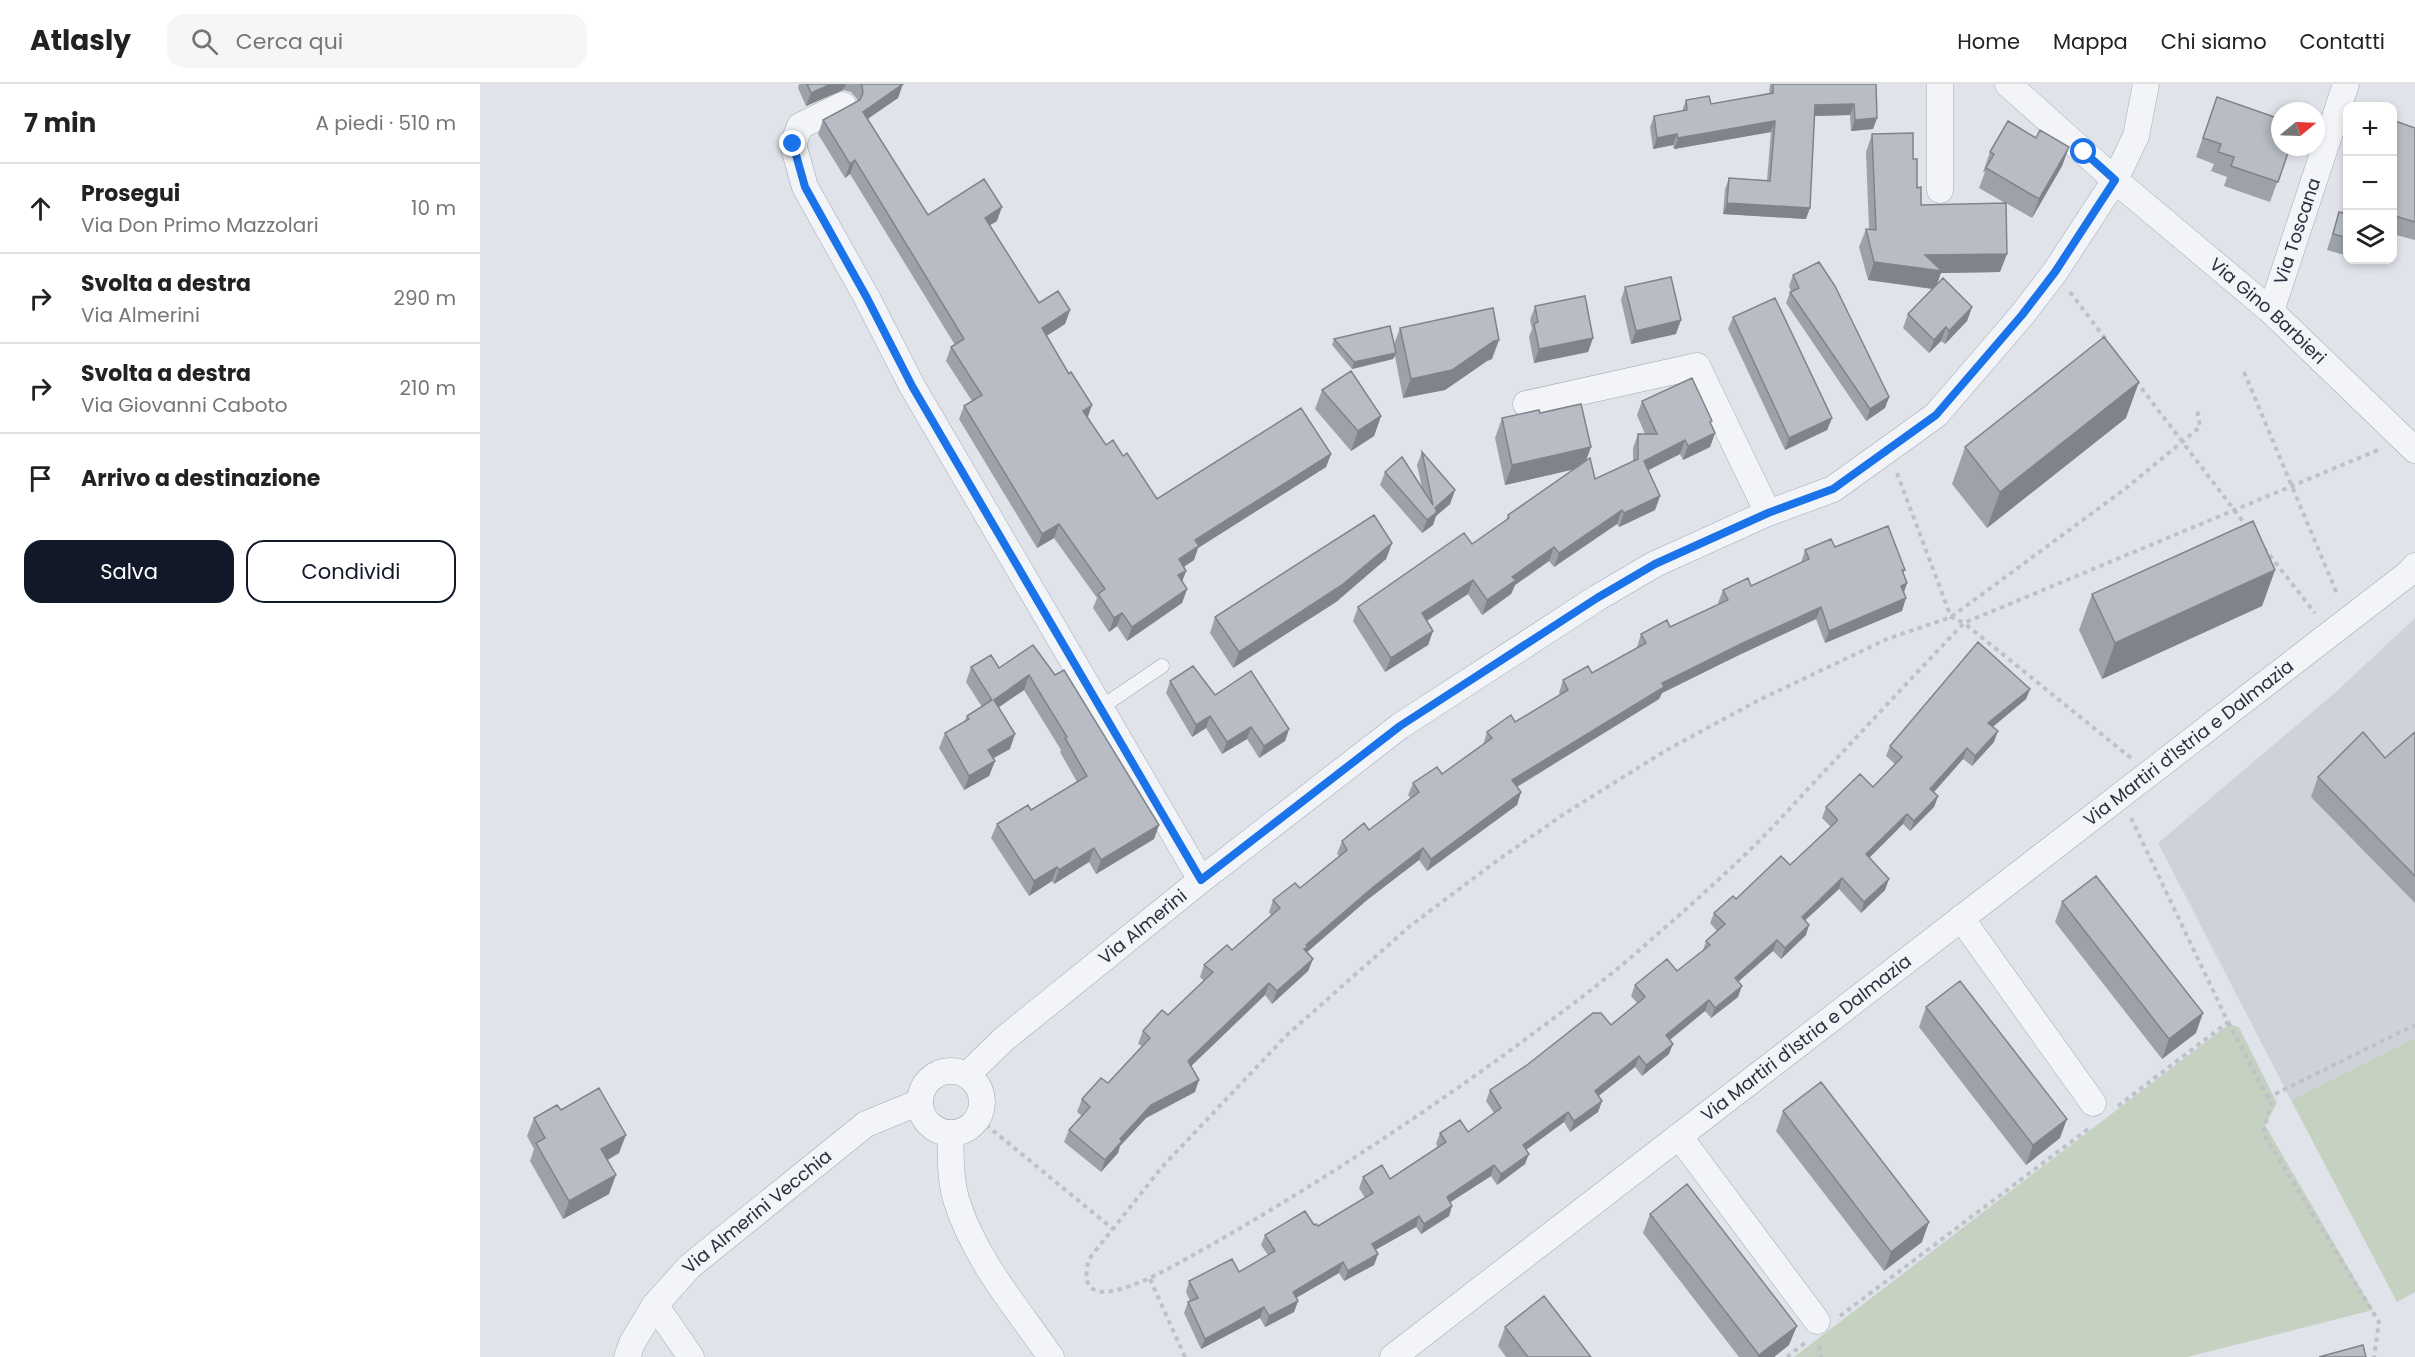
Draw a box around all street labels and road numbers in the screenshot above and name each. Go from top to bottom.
street label: Via Toscana [2268,174,2326,288]
street label: Via Gino Barbieri [2204,252,2332,370]
street label: Via Martiri d'Istria e Dalmazia [2078,654,2299,832]
street label: Via Almerini [1093,883,1192,970]
street label: Via Martiri d'Istria e Dalmazia [1696,949,1916,1127]
street label: Via Almerini Vecchia [676,1144,837,1279]

